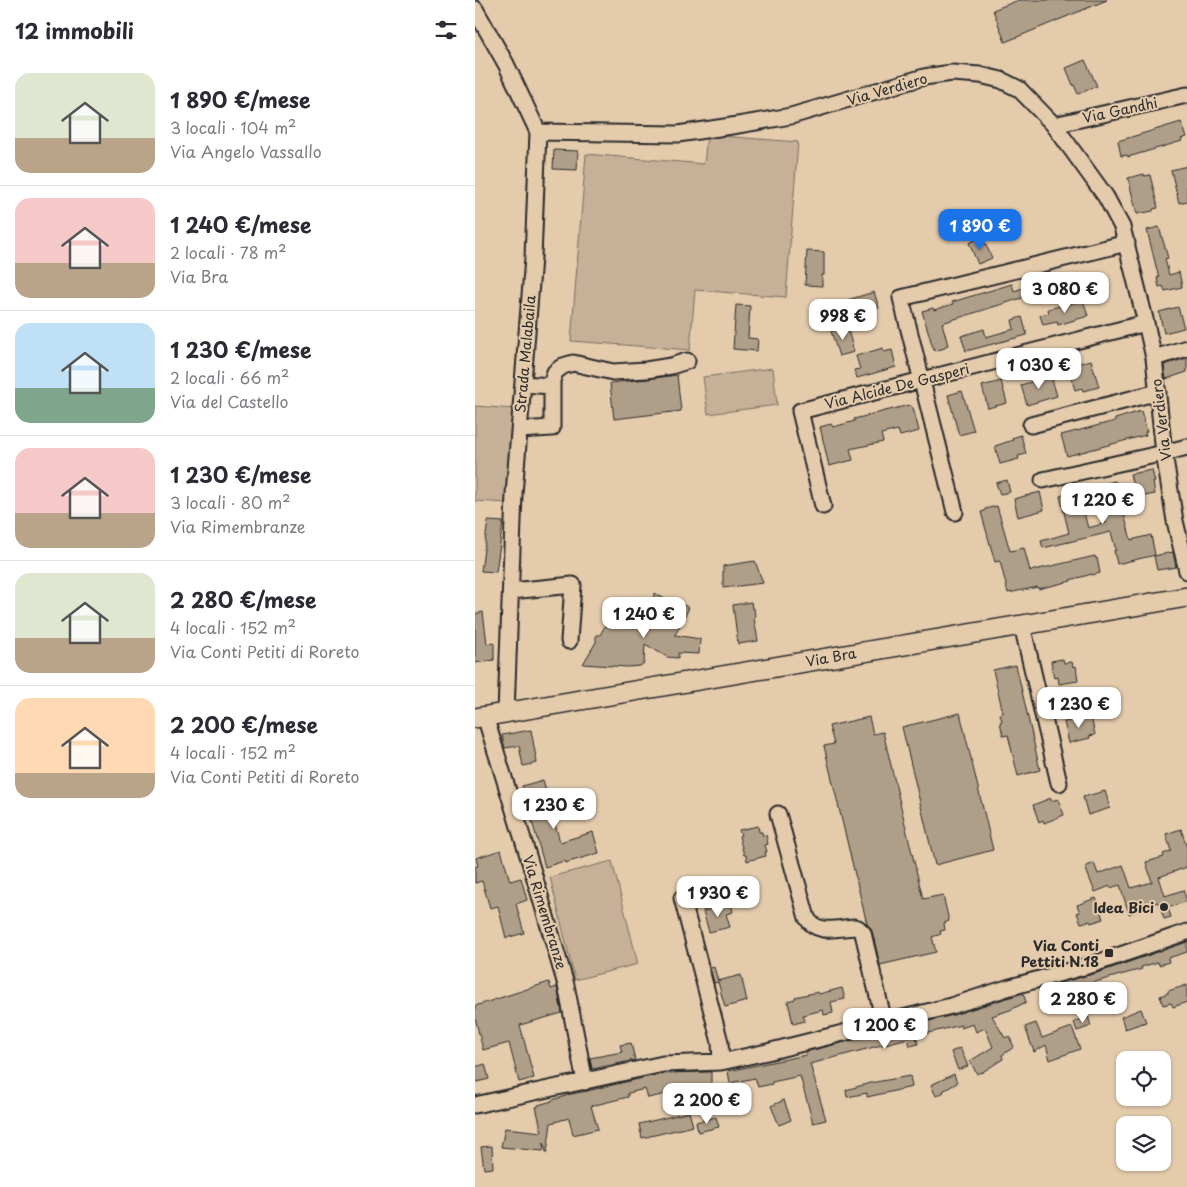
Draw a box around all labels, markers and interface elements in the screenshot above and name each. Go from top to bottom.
text: 12 immobili [15,14,134,46]
icon: filters [432,16,460,44]
street label: Via Verdiero [844,67,930,110]
text: 1 890 €/mese [170,83,311,115]
street label: Via Gandhi [1081,92,1159,128]
icon: home [55,93,115,153]
text: 3 locali · 104 m² [170,115,296,139]
text: Via Angelo Vassallo [170,139,322,163]
text: 1 240 €/mese [170,208,311,240]
pin: 1 890 € [934,208,1026,251]
text: 1 890 € [949,213,1011,237]
icon: home [55,218,115,278]
text: 2 locali · 78 m² [170,240,287,264]
text: Via Bra [170,264,228,288]
pin: 3 080 € [1019,272,1111,314]
text: 3 080 € [1032,276,1098,300]
street label: Strada Malabaila [509,294,541,414]
pin: 998 € [808,298,878,341]
text: 998 € [820,303,866,327]
text: 1 230 €/mese [170,333,311,365]
icon: home [55,343,115,403]
pin: 1 030 € [993,348,1085,390]
text: 1 030 € [1007,352,1071,376]
street label: Via Alcide De Gasperi [822,358,972,414]
text: 2 locali · 66 m² [170,365,289,389]
street label: Via Verdiero [1146,377,1176,462]
text: Via del Castello [170,389,288,413]
text: 1 230 €/mese [170,458,311,490]
icon: home [55,468,115,528]
pin: 1 220 € [1057,482,1149,525]
text: 1 220 € [1072,487,1134,511]
text: 3 locali · 80 m² [170,490,290,514]
text: Via Rimembranze [170,514,306,538]
text: 2 280 €/mese [170,583,316,615]
icon: home [55,593,115,653]
pin: 1 240 € [598,596,690,639]
text: 1 240 € [613,601,675,625]
text: 4 locali · 152 m² [170,615,296,639]
text: Via Conti Petiti di Roreto [170,639,359,663]
street label: Via Bra [804,642,858,672]
pin: 1 230 € [1033,686,1125,729]
text: 1 230 € [1048,691,1110,715]
text: 2 200 €/mese [170,708,318,740]
icon: home [55,718,115,778]
text: 4 locali · 152 m² [170,740,296,764]
text: Via Conti Petiti di Roreto [170,764,359,788]
pin: 1 230 € [508,788,600,830]
text: 1 230 € [523,792,585,816]
street label: Via Rimembranze [518,852,572,972]
pin: 1 930 € [672,876,764,918]
text: 1 930 € [688,880,748,904]
place label: Idea Bici [1093,897,1154,918]
marker: Idea Bici [1158,901,1170,913]
place label: Via Conti Pettiti N.18 [1021,935,1099,972]
marker: Via Conti Pettiti N.18 [1103,947,1115,959]
pin: 2 280 € [1037,982,1129,1024]
text: 2 280 € [1050,986,1116,1010]
pin: 1 200 € [839,1008,931,1050]
text: 1 200 € [854,1012,916,1036]
map controls [1116,1051,1171,1171]
button: locate [1116,1051,1171,1106]
pin: 2 200 € [661,1082,753,1125]
text: 2 200 € [674,1087,740,1111]
button: layers [1116,1116,1171,1171]

